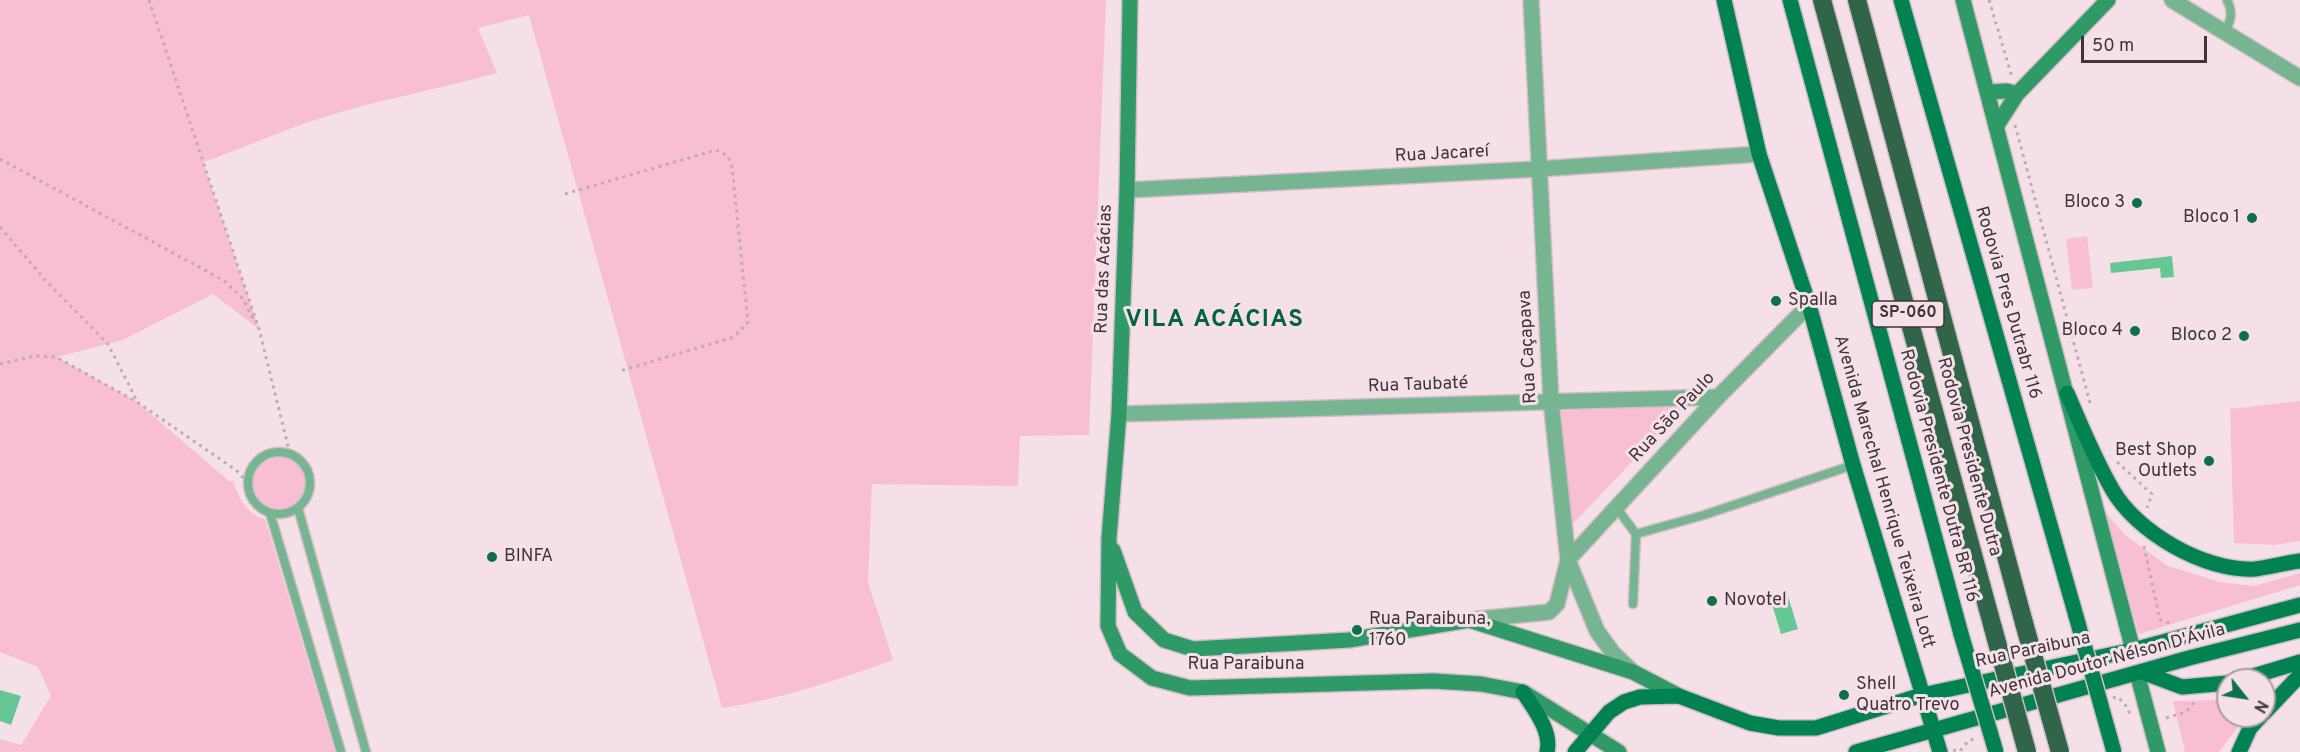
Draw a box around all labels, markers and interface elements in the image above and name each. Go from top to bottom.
scale bar [2084,24,2210,62]
text: 50 m [2092,35,2134,58]
street label: Rua Jacareí [1394,142,1490,168]
place label: Bloco 3 [2064,192,2125,214]
marker: Bloco 3 [2130,196,2144,210]
street label: Rua das Acácias [1092,204,1118,334]
street label: Rodovia Pres Dutrabr 116 [1969,204,2045,402]
place label: Bloco 1 [2183,207,2240,229]
marker: Bloco 1 [2245,211,2259,225]
street label: Rua Caçapava [1515,290,1543,404]
place label: Spalla [1788,290,1838,312]
marker: Spalla [1769,294,1783,308]
road number: SP-060 [1872,301,1944,327]
district label: VILA ACÁCIAS [1126,307,1304,335]
place label: Bloco 4 [2062,320,2123,342]
marker: Bloco 4 [2128,324,2142,338]
place label: Bloco 2 [2171,325,2232,347]
marker: Bloco 2 [2237,329,2251,343]
street label: Avenida Marechal Henrique Teixeira Lott [1828,333,1938,651]
street label: Rodovia Presidente Dutra BR 116 [1894,347,1982,605]
street label: Rodovia Presidente Dutra [1931,355,2005,559]
street label: Rua São Paulo [1626,368,1720,468]
street label: Rua Taubaté [1367,373,1469,399]
place label: Best Shop Outlets [2115,440,2197,482]
marker: Best Shop Outlets [2202,454,2216,468]
place label: BINFA [504,546,553,568]
marker: BINFA [485,550,499,564]
place label: Novotel [1724,590,1787,612]
marker: Novotel [1705,594,1719,608]
place label: Rua Paraibuna, 1760 [1369,609,1491,652]
street label: Avenida Doutor Nélson D'Ávila [1986,620,2228,704]
marker: Rua Paraibuna, 1760 [1350,623,1364,637]
street label: Rua Paraibuna [1973,628,2093,674]
street label: Rua Paraibuna [1187,654,1305,676]
north arrow [2216,668,2276,728]
place label: Shell Quatro Trevo [1856,674,1959,716]
marker: Shell Quatro Trevo [1837,688,1851,702]
text: N [2248,696,2271,716]

